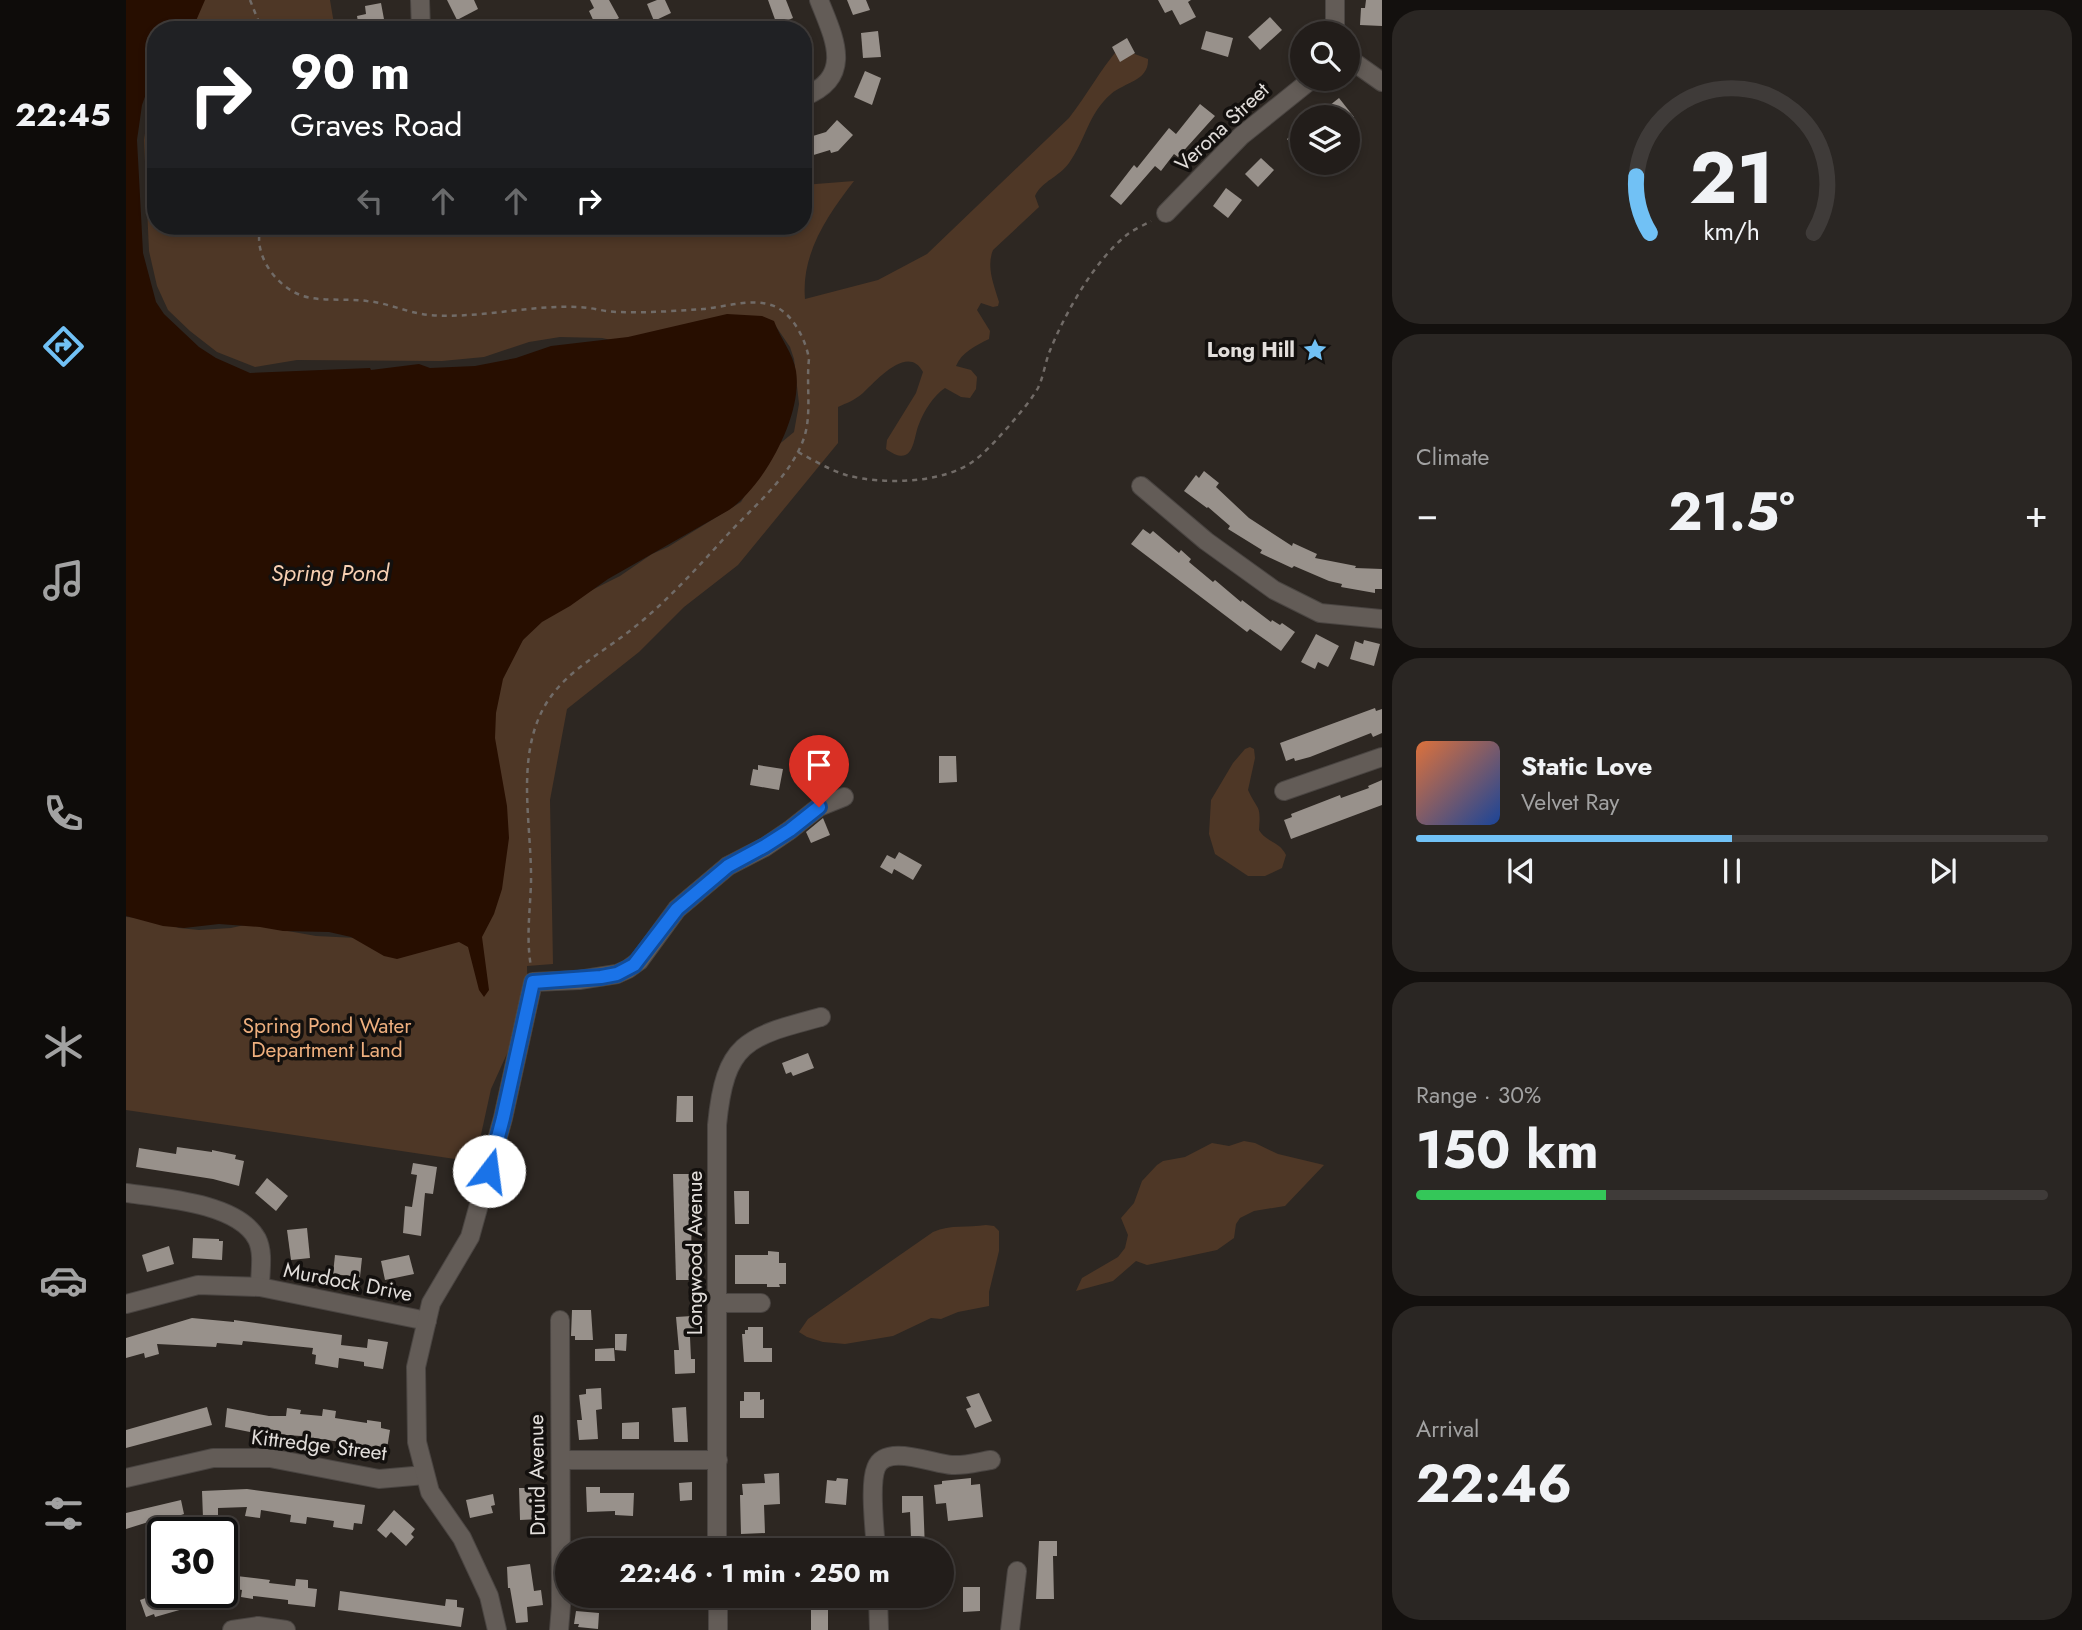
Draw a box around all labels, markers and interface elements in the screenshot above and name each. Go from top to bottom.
map controls [1290,21,1360,175]
button: search [1290,21,1360,91]
text: 90 m [290,37,410,107]
icon: right [175,49,266,140]
street label: Verona Street [1168,75,1276,179]
text: 22:45 [15,92,111,138]
text: Graves Road [290,102,463,148]
button: layers [1290,105,1360,175]
text: 21 [1690,125,1774,230]
icon: left [351,182,389,220]
icon: ahead [424,182,462,220]
icon: ahead [497,182,535,220]
icon: right [570,182,608,220]
text: km/h [1704,213,1760,249]
icon: directions [39,322,88,371]
place label: Long Hill [1207,335,1295,365]
place icon: Long Hill [1301,336,1329,364]
text: Climate [1416,440,1489,474]
text: 21.5° [1668,474,1795,550]
text: − [1416,486,1438,541]
text: + [2025,486,2048,541]
icon: music [39,556,88,605]
water label: Spring Pond [271,556,390,590]
pin [789,735,849,807]
icon: arrive [800,746,838,784]
text: Static Love [1521,747,1653,785]
text: Velvet Ray [1521,785,1619,819]
icon: phone [39,789,88,838]
icon: previous [1502,852,1540,890]
icon: pause [1713,852,1751,890]
icon: next [1924,852,1962,890]
park label: Spring Pond Water Department Land [243,1011,412,1065]
icon: climate [39,1022,88,1071]
text: Range · 30% [1416,1078,1541,1112]
text: 150 km [1416,1112,1599,1188]
position arrow [452,1134,526,1208]
street label: Longwood Avenue [680,1171,710,1335]
street label: Murdock Drive [281,1255,415,1309]
icon: car [39,1256,88,1305]
text: Arrival [1416,1412,1479,1446]
street label: Druid Avenue [521,1414,553,1536]
street label: Kittredge Street [250,1422,388,1468]
text: 22:46 [1416,1446,1572,1522]
icon: filters [39,1489,88,1538]
speed limit sign: 30 [147,1517,238,1608]
text: 22:46 · 1 min · 250 m [619,1554,890,1592]

